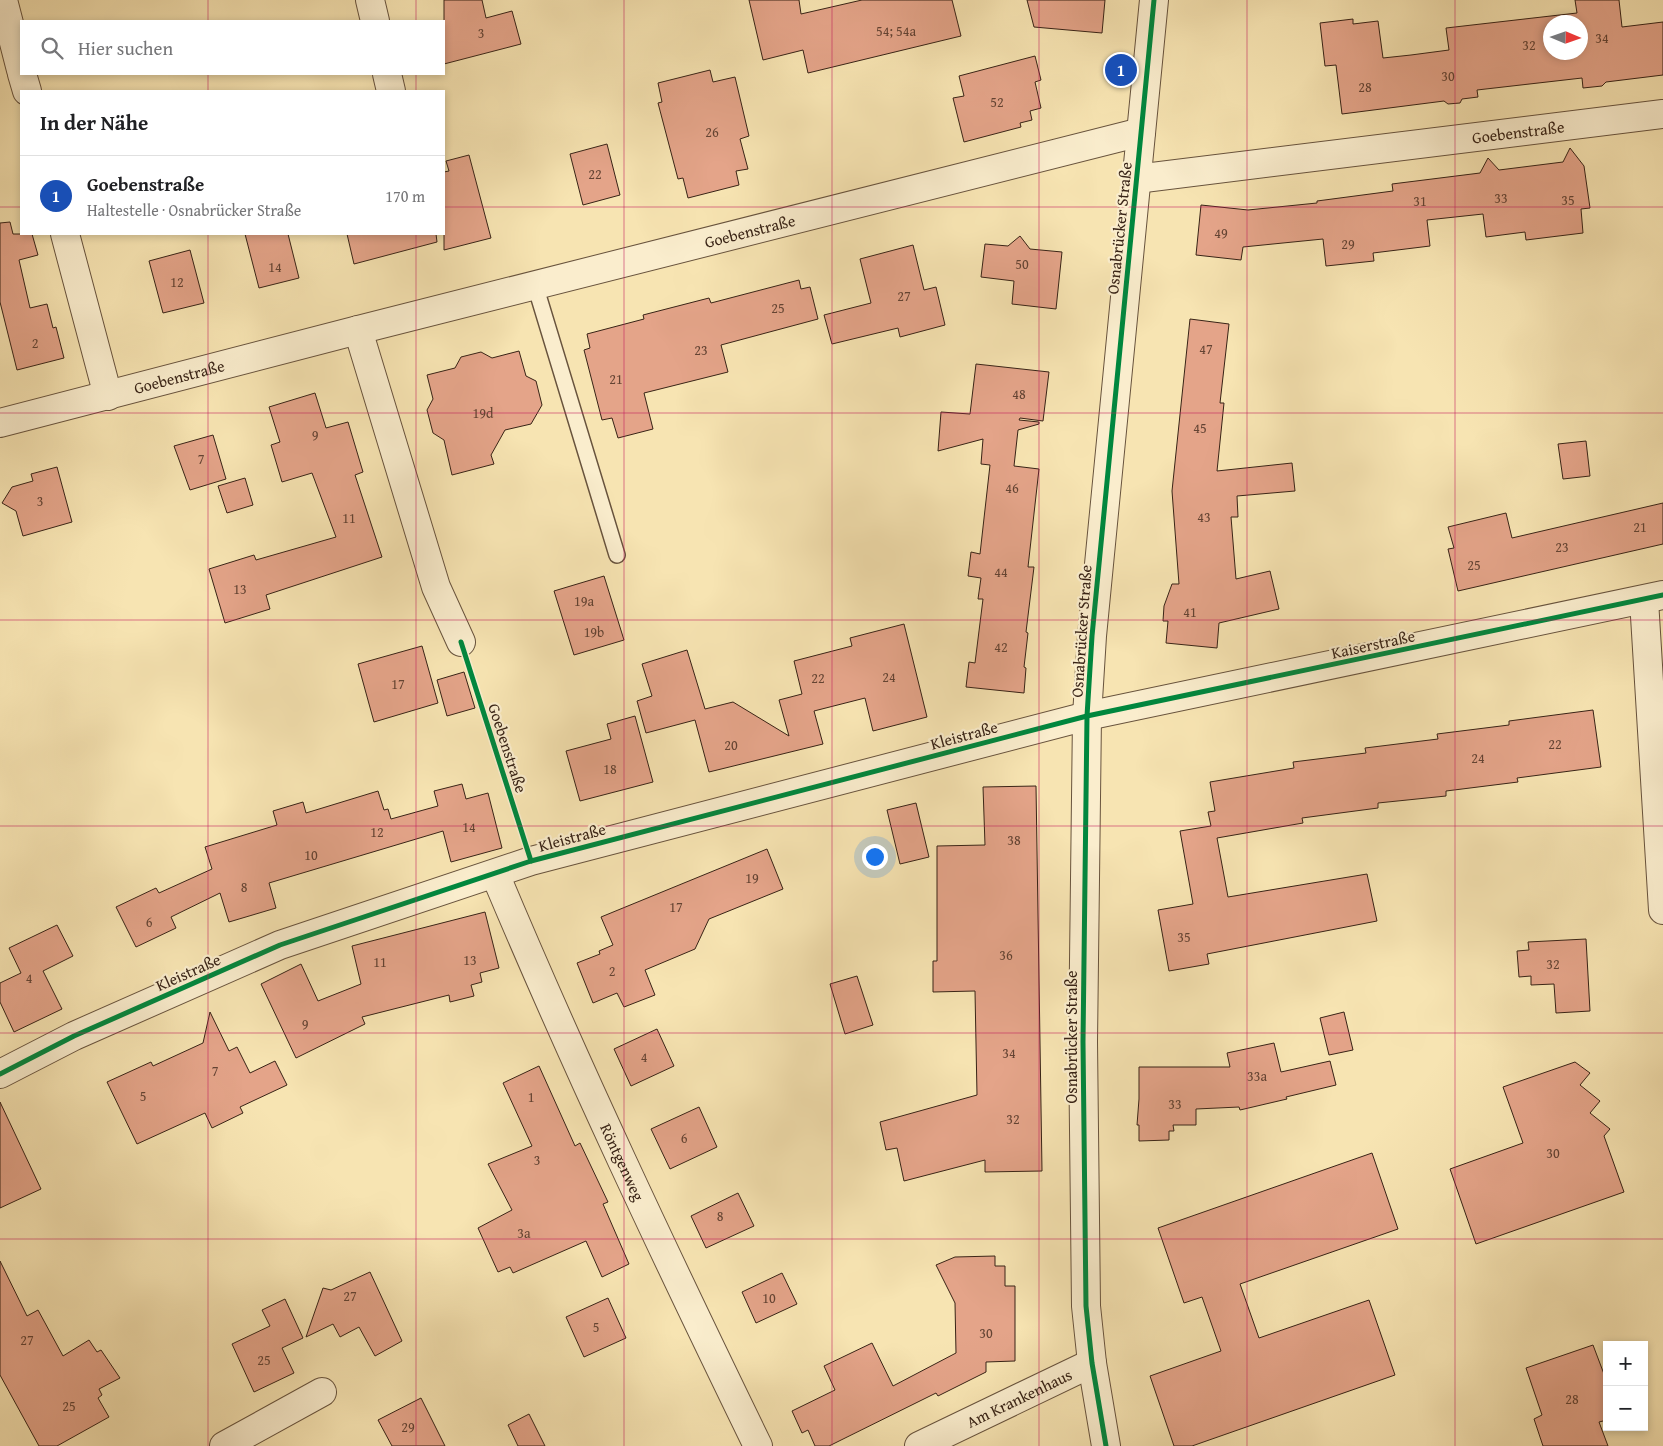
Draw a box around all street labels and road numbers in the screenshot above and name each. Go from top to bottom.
street label: Goebenstraße [1471,114,1566,149]
street label: Osnabrücker Straße [1100,161,1138,295]
street label: Goebenstraße [702,208,798,254]
street label: Goebenstraße [131,353,227,400]
street label: Osnabrücker Straße [1064,564,1098,698]
street label: Kaiserstraße [1329,623,1417,665]
street label: Goebenstraße [482,700,534,796]
street label: Kleistraße [928,714,1000,756]
street label: Kleistraße [536,816,608,858]
street label: Kleistraße [152,947,224,997]
street label: Osnabrücker Straße [1059,971,1083,1103]
street label: Röntgenweg [594,1119,651,1205]
street label: Am Krankenhaus [962,1362,1076,1434]

